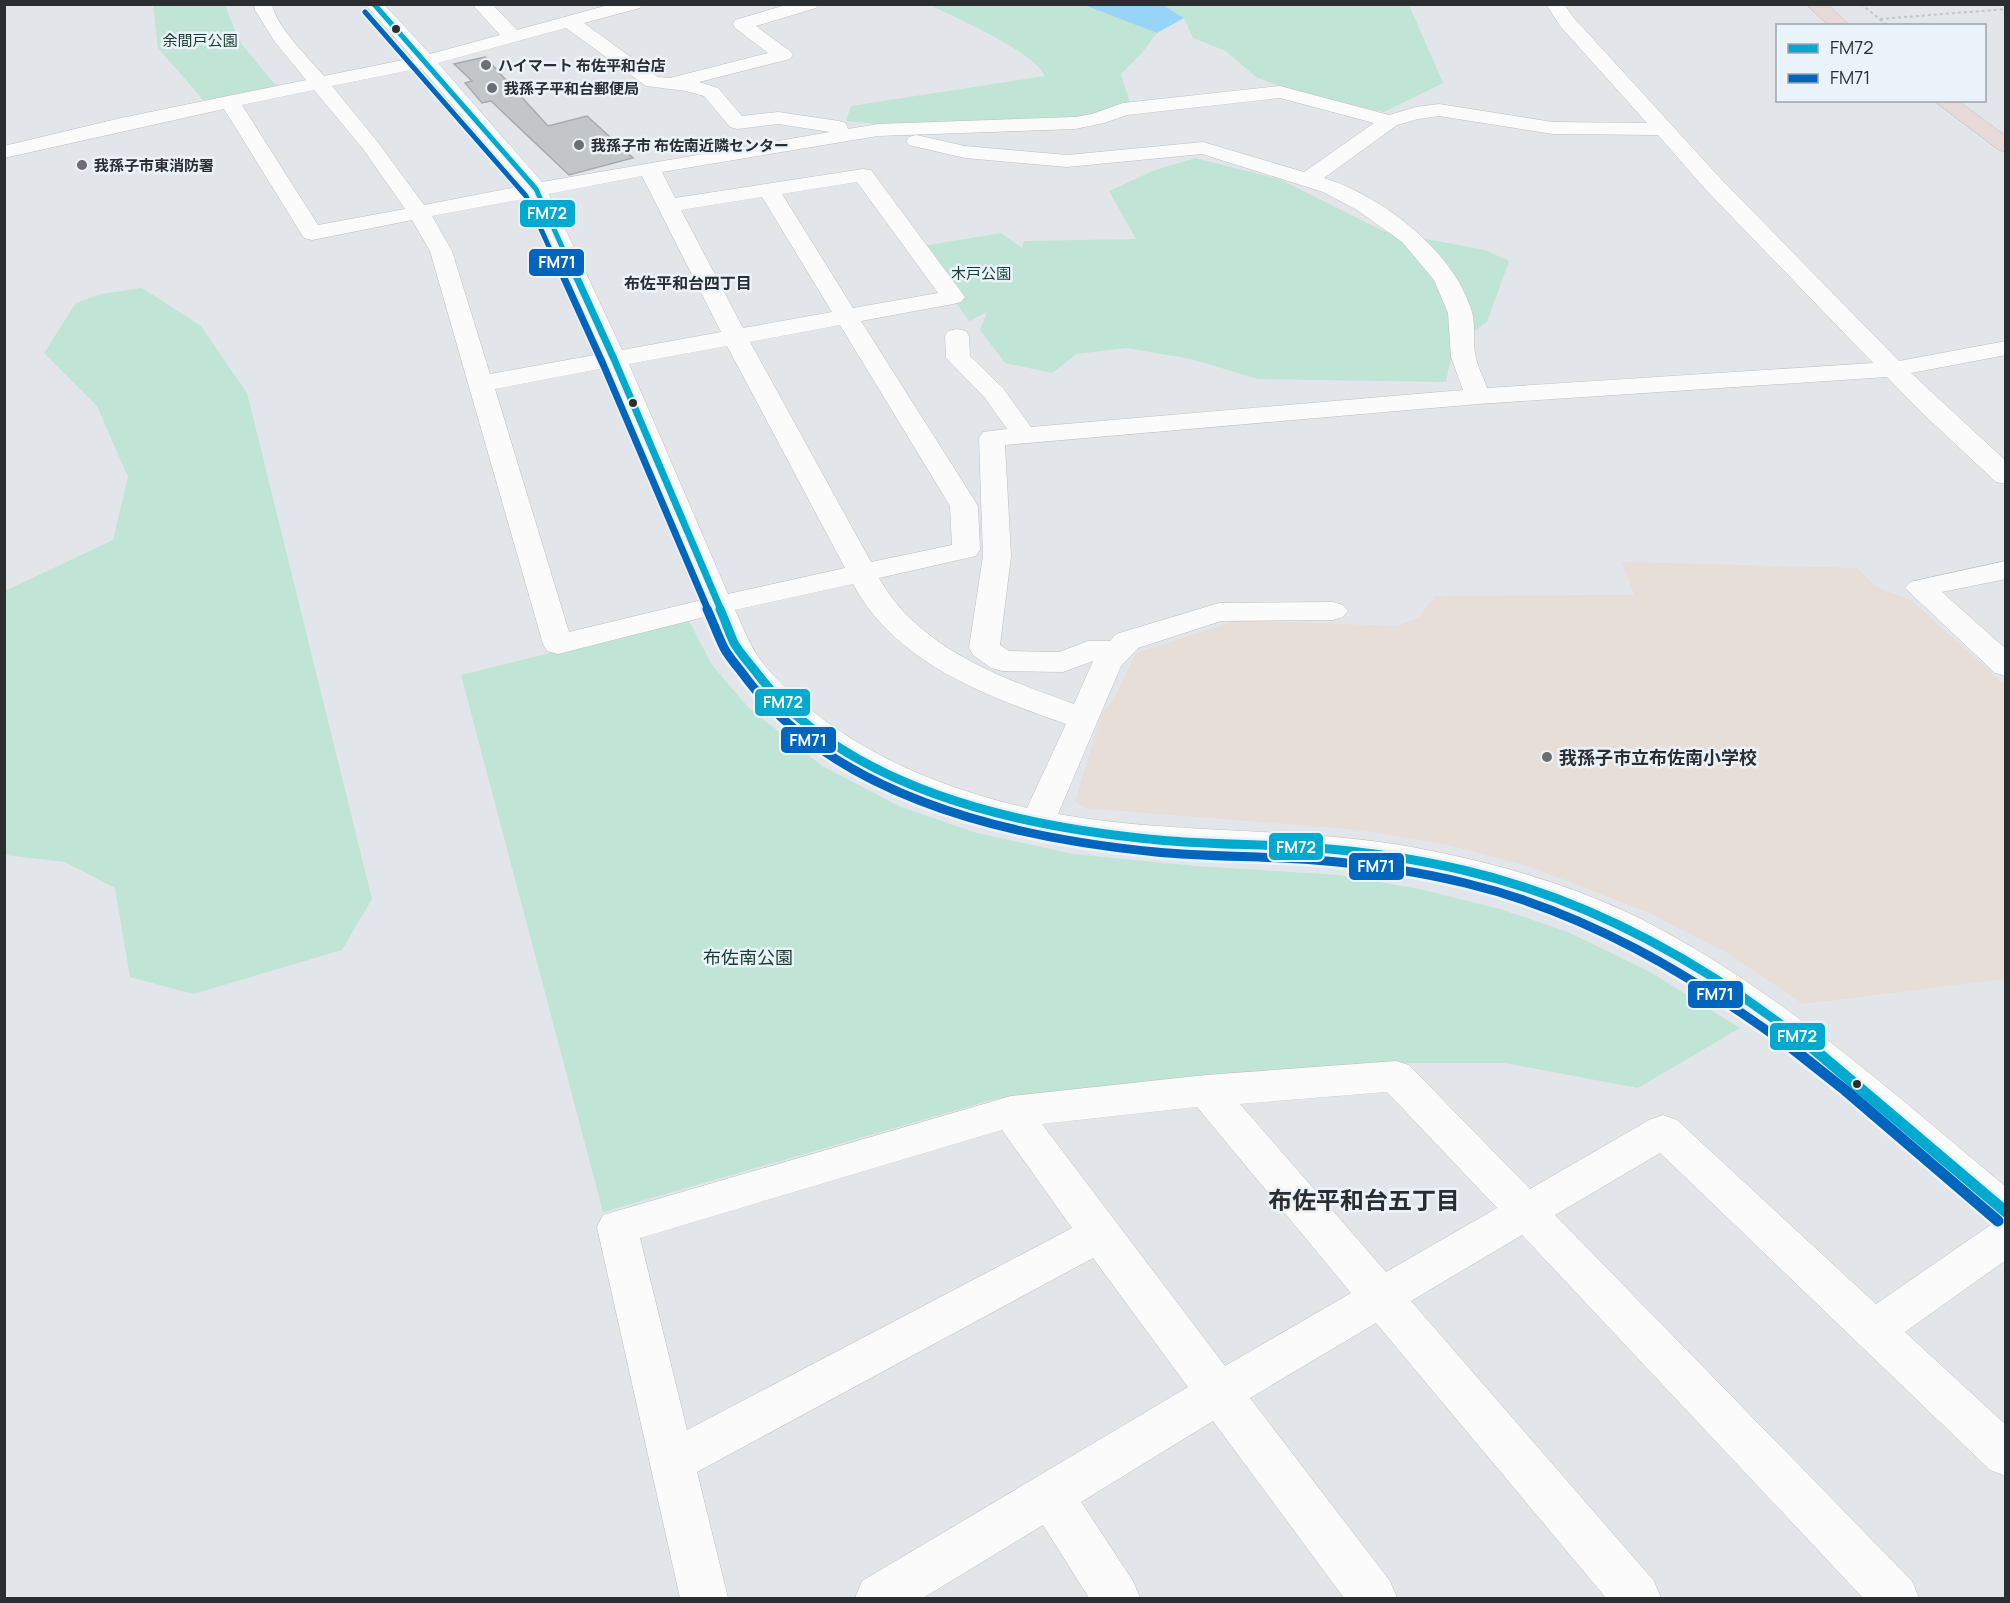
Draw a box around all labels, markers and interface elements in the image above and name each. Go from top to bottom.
unlabelled marker [390,23,402,35]
legend [1776,24,1986,102]
park label: 余間戸公園 [162,30,238,51]
text: FM72 [1830,35,1874,59]
place label: ハイマート 布佐平和台店 [498,55,666,76]
marker: ハイマート 布佐平和台店 [479,58,493,72]
text: FM71 [1830,65,1870,89]
place label: 我孫子平和台郵便局 [504,78,639,99]
marker: 我孫子平和台郵便局 [485,81,499,95]
place label: 我孫子市 布佐南近隣センター [591,135,789,156]
marker: 我孫子市 布佐南近隣センター [572,138,586,152]
place label: 我孫子市東消防署 [94,155,214,176]
marker: 我孫子市東消防署 [75,158,89,172]
line badge: FM72 [519,199,576,228]
text: FM72 [527,202,567,224]
line badge: FM71 [528,248,585,277]
text: FM71 [538,251,576,273]
park label: 木戸公園 [951,263,1011,284]
district label: 布佐平和台四丁目 [624,272,752,294]
unlabelled marker [627,397,639,409]
line badge: FM72 [754,688,811,717]
text: FM72 [763,691,803,713]
line badge: FM71 [780,726,837,754]
text: FM71 [789,729,827,751]
place label: 我孫子市立布佐南小学校 [1559,745,1757,769]
marker: 我孫子市立布佐南小学校 [1540,750,1554,764]
line badge: FM72 [1268,832,1324,861]
text: FM72 [1276,836,1316,858]
line badge: FM71 [1348,852,1405,881]
text: FM71 [1357,855,1395,877]
park label: 布佐南公園 [703,945,793,969]
line badge: FM71 [1687,980,1744,1009]
text: FM71 [1696,983,1734,1005]
line badge: FM72 [1769,1022,1826,1051]
text: FM72 [1777,1025,1817,1047]
unlabelled marker [1851,1078,1863,1090]
district label: 布佐平和台五丁目 [1268,1183,1460,1216]

